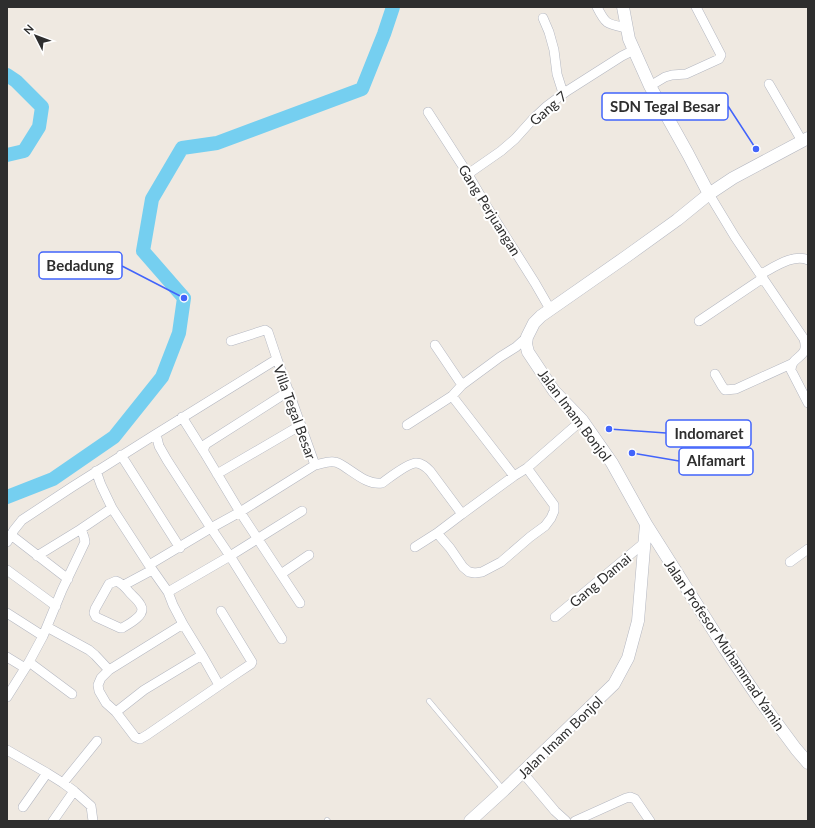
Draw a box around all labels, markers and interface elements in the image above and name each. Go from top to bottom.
north arrow [16,16,56,56]
text: N [21,21,36,36]
street label: Gang 7 [526,87,570,129]
callout: SDN Tegal Besar [602,93,728,120]
text: SDN Tegal Besar [610,97,720,115]
street label: Gang Perjuangan [455,161,525,259]
callout: Bedadung [39,252,122,279]
text: Bedadung [46,256,114,274]
street label: Villa Tegal Besar [270,363,320,461]
street label: Jalan Imam Bonjol [535,366,615,464]
callout: Indomaret [666,420,751,447]
text: Indomaret [675,424,744,442]
callout: Alfamart [679,448,753,475]
text: Alfamart [686,451,746,469]
street label: Gang Damai [566,549,634,611]
street label: Jalan Profesor Muhammad Yamin [661,556,789,734]
street label: Jalan Imam Bonjol [514,692,606,782]

